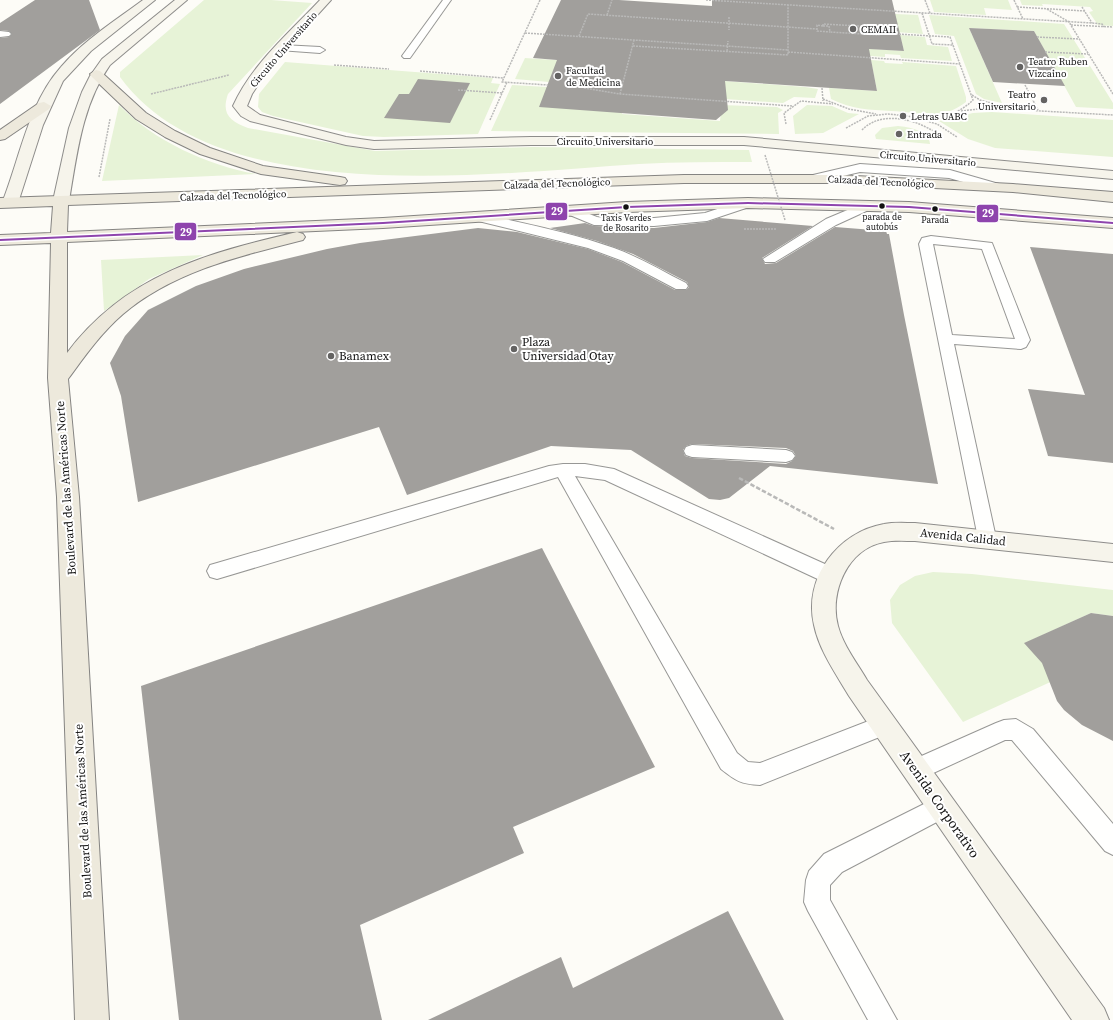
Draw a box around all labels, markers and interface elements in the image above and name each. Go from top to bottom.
street label: Circuito Universitario [247,8,320,90]
place label: CEMAII [861,23,897,36]
marker: CEMAII [848,24,858,34]
place label: Teatro Ruben Vizcaino [1028,55,1088,80]
marker: Teatro Ruben Vizcaino [1015,62,1025,72]
place label: Facultad de Medicina [566,64,622,89]
marker: Facultad de Medicina [553,71,563,81]
place label: Teatro Universitario [978,88,1037,113]
marker: Teatro Universitario [1039,95,1049,105]
place label: Letras UABC [911,110,967,123]
marker: Letras UABC [898,111,908,121]
place label: Entrada [907,128,943,141]
marker: Entrada [894,129,904,139]
street label: Circuito Universitario [557,135,654,148]
street label: Circuito Universitario [879,148,977,169]
street label: Calzada del Tecnológico [827,172,935,191]
street label: Calzada del Tecnológico [504,175,611,192]
street label: Calzada del Tecnológico [180,187,287,204]
marker: parada de autobús [877,201,887,211]
line badge: 29 [545,202,568,221]
marker: Taxis Verdes de Rosarito [621,202,631,212]
text: 29 [551,204,563,219]
marker: Parada [930,204,940,214]
line badge: 29 [976,204,999,223]
text: 29 [982,206,994,221]
place label: parada de autobús [862,211,902,233]
place label: Taxis Verdes de Rosarito [601,212,651,234]
place label: Parada [921,214,949,226]
line badge: 29 [174,222,197,241]
text: 29 [180,225,192,240]
place label: Plaza Universidad Otay [522,334,614,364]
marker: Plaza Universidad Otay [509,344,519,354]
place label: Banamex [339,348,390,364]
marker: Banamex [326,351,336,361]
street label: Boulevard de las Américas Norte [52,400,80,576]
street label: Avenida Calidad [919,525,1007,549]
street label: Boulevard de las Américas Norte [70,723,96,899]
street label: Avenida Corporativo [895,746,985,862]

